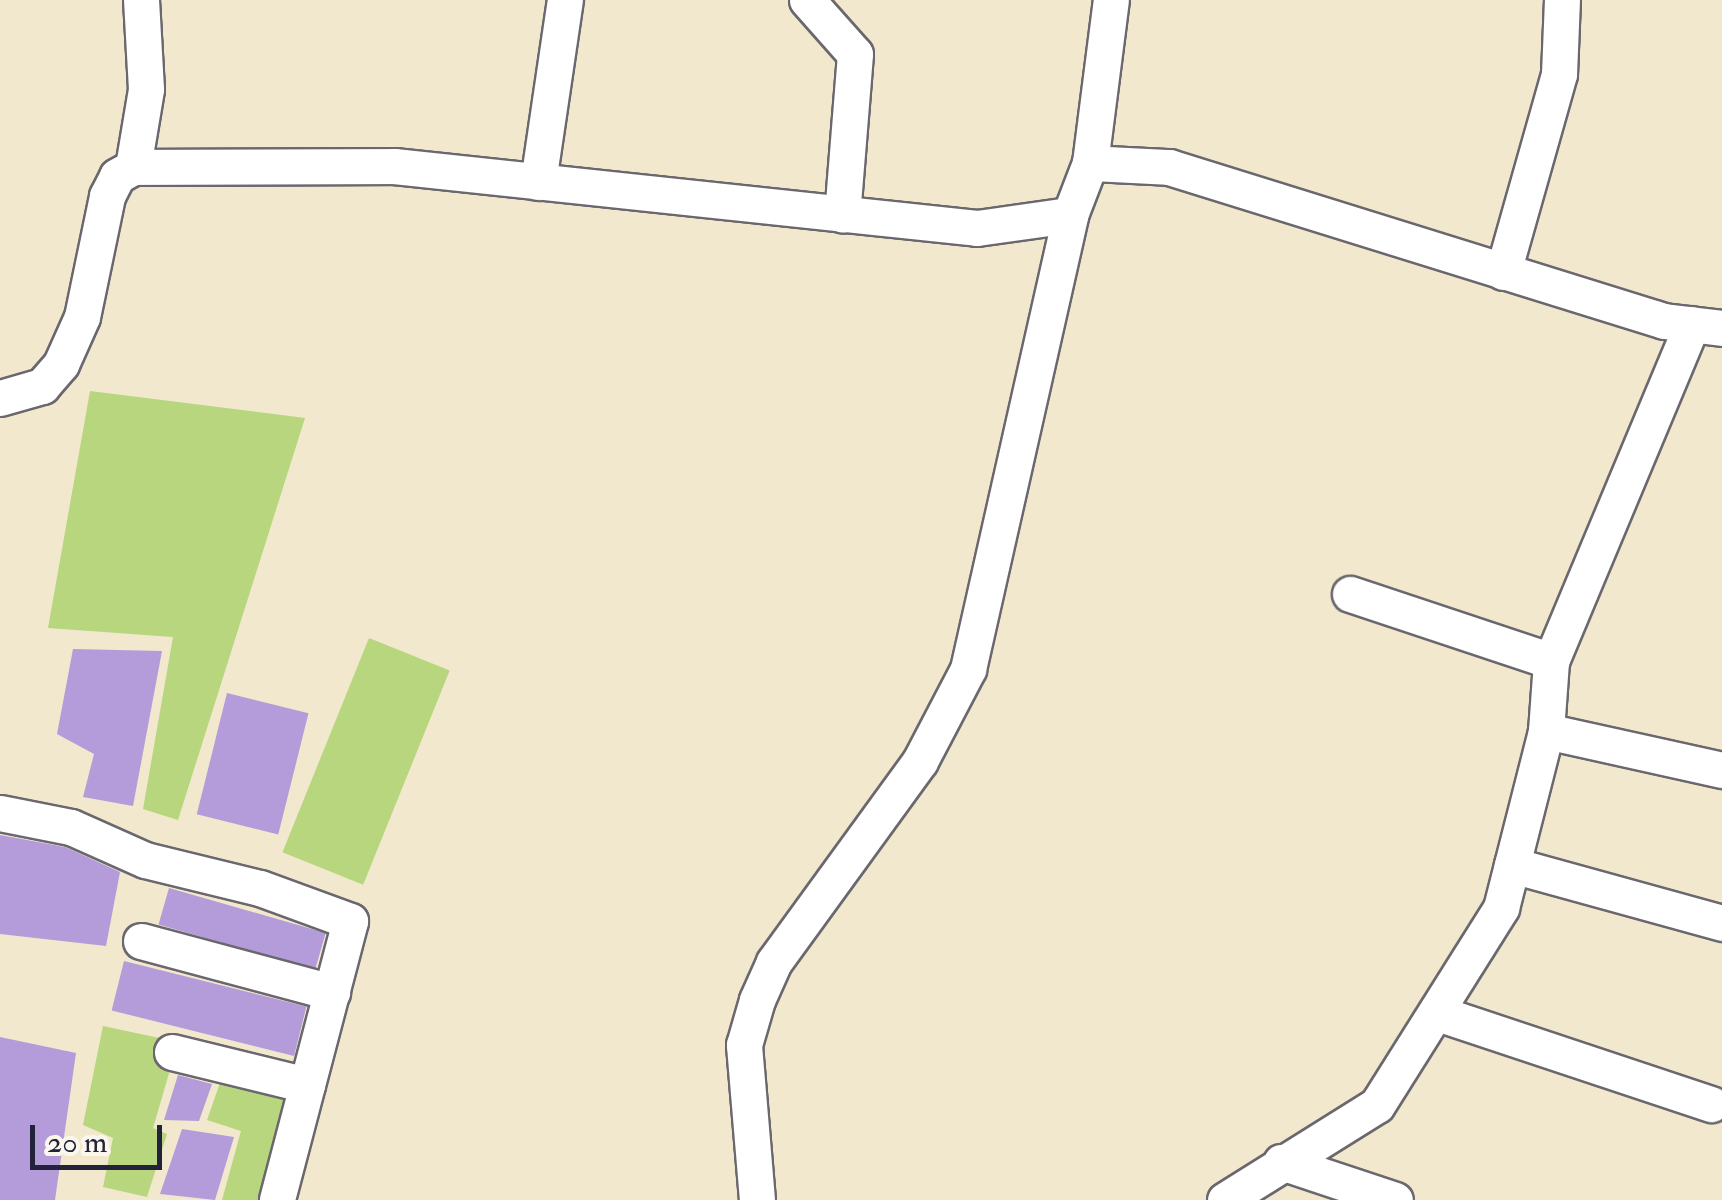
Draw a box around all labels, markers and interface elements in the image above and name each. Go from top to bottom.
scale bar [35,1105,168,1167]
text: 20 m [47,1124,107,1161]

